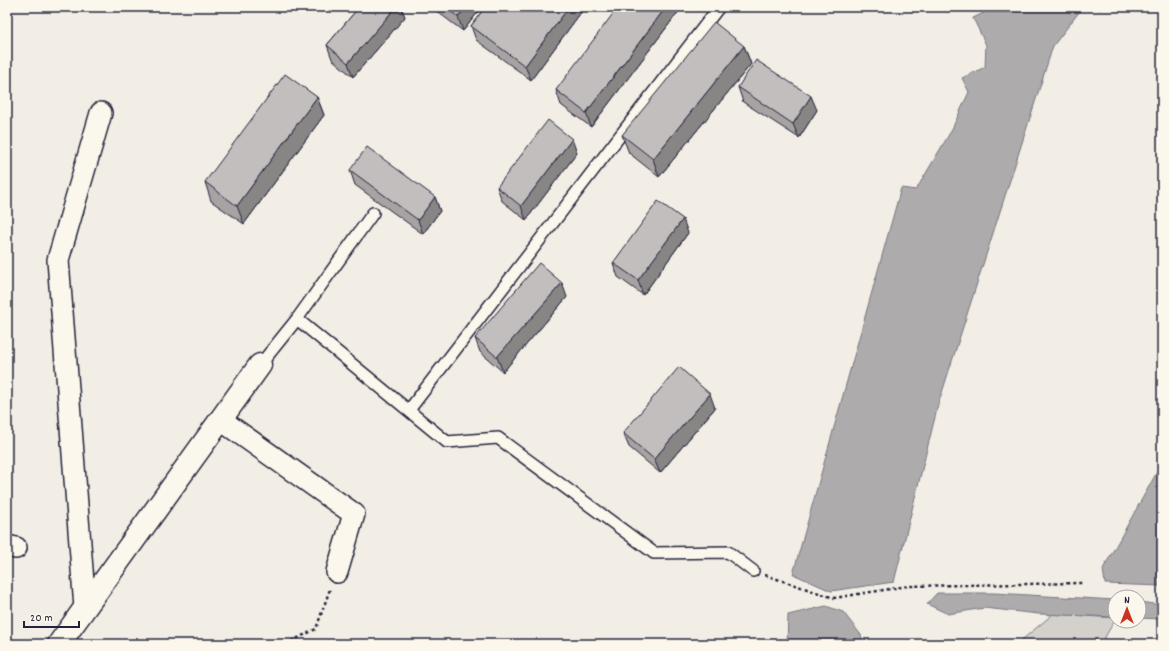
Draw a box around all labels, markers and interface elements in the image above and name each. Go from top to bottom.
north arrow [1107,589,1147,629]
text: N [1124,593,1130,609]
scale bar [24,603,79,629]
text: 20 m [30,610,53,627]

